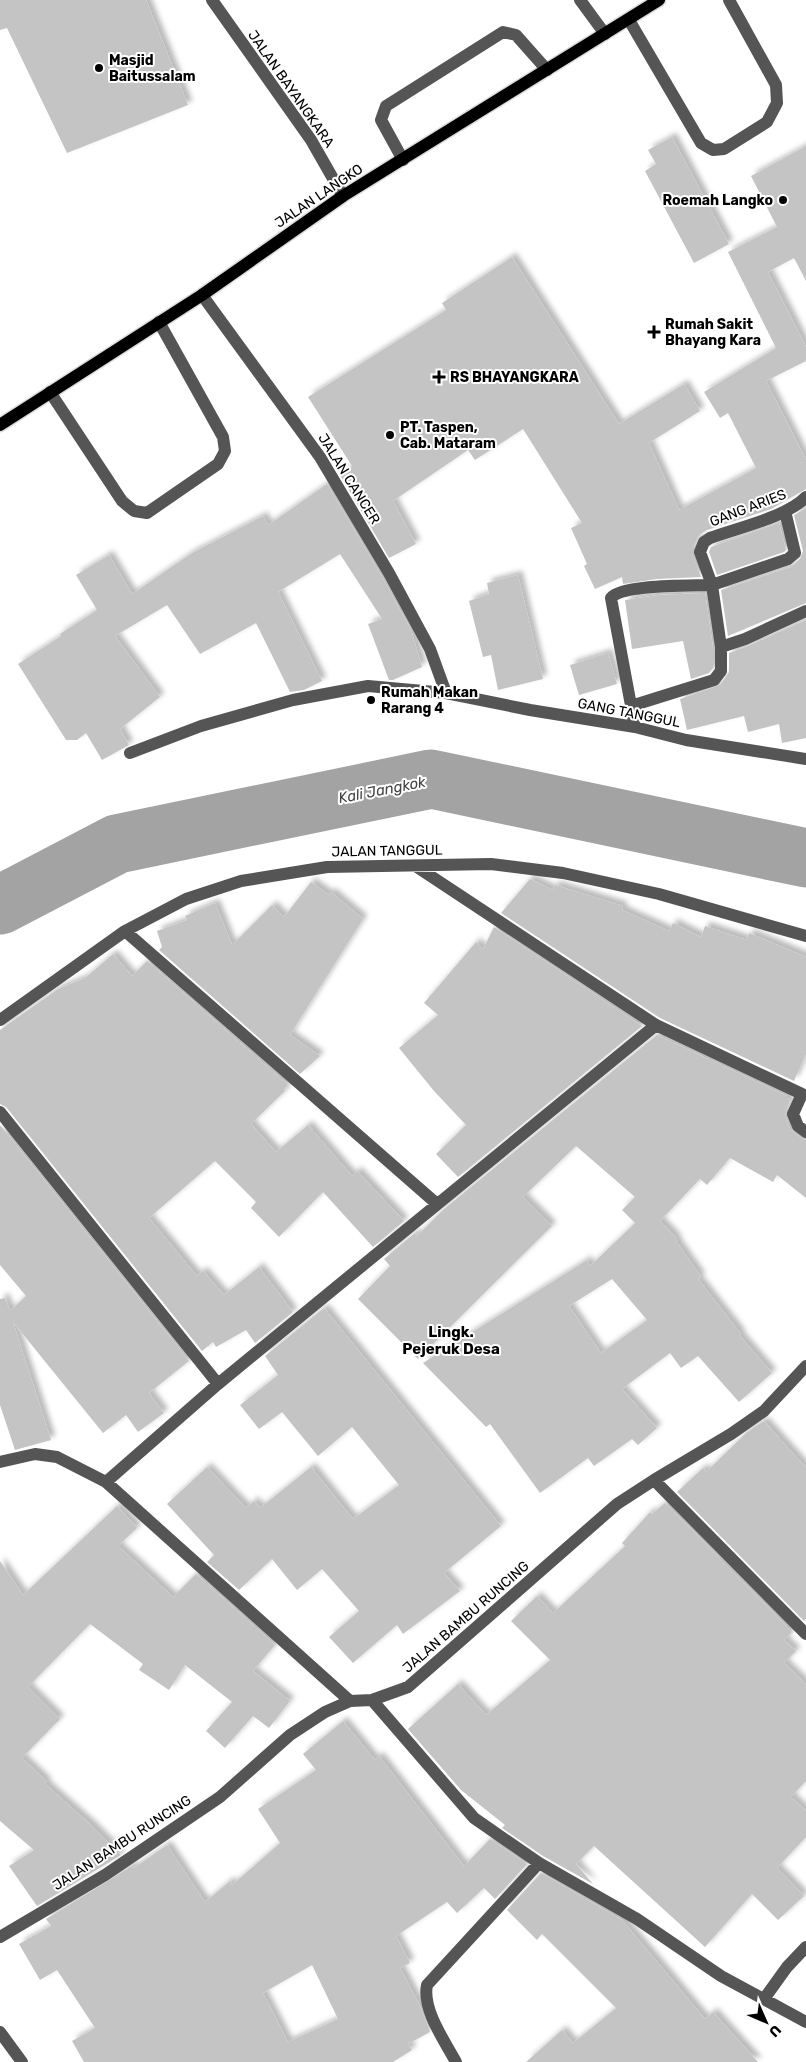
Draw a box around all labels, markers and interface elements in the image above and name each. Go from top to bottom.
street label: JALAN BAYANGKARA [244,27,338,151]
place label: Masjid Baitussalam [109,52,196,85]
marker: Masjid Baitussalam [93,62,105,74]
street label: JALAN LANGKO [272,160,366,232]
place label: Roemah Langko [662,192,773,209]
marker: Roemah Langko [777,194,789,206]
place label: Rumah Sakit Bhayang Kara [665,316,761,349]
marker: Rumah Sakit Bhayang Kara [647,325,661,339]
place label: RS BHAYANGKARA [450,369,579,386]
marker: RS BHAYANGKARA [432,370,446,384]
place label: PT. Taspen, Cab. Mataram [400,419,496,452]
marker: PT. Taspen, Cab. Mataram [384,429,396,441]
street label: JALAN CANCER [314,430,384,528]
street label: GANG ARIES [707,486,789,530]
place label: Rumah Makan Rarang 4 [381,684,478,717]
marker: Rumah Makan Rarang 4 [365,694,377,706]
street label: GANG TANGGUL [576,695,682,731]
water label: Kali Jangkok [337,773,427,807]
street label: JALAN TANGGUL [331,842,443,860]
district label: Lingk. Pejeruk Desa [402,1323,500,1358]
street label: JALAN BAMBU RUNCING [399,1557,533,1677]
street label: JALAN BAMBU RUNCING [49,1792,195,1894]
north arrow [741,1997,791,2047]
text: U [765,2021,784,2040]

